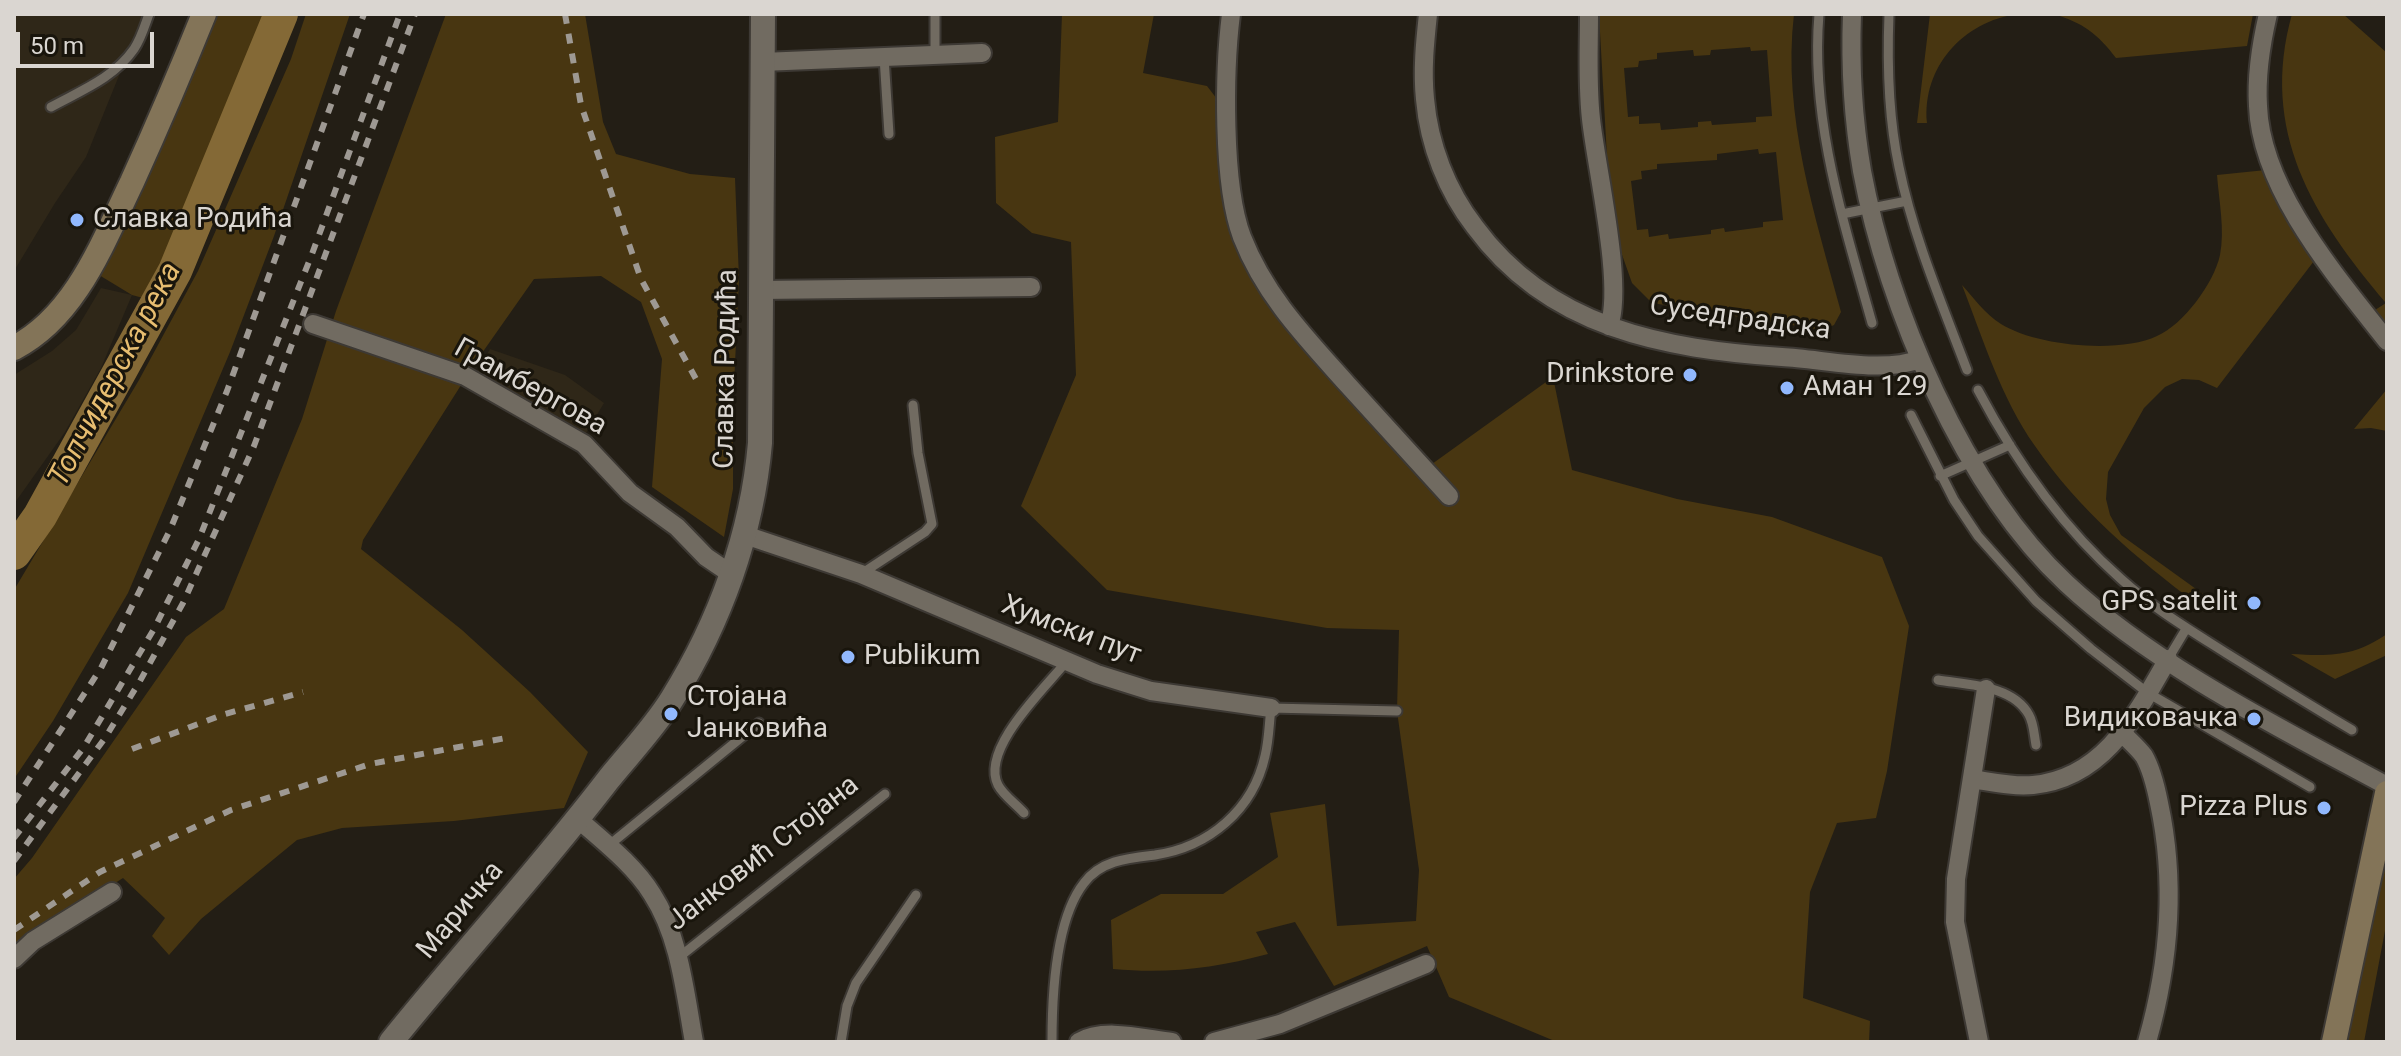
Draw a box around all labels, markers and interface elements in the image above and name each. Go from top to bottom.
scale bar [20,16,158,66]
text: 50 m [30,32,84,60]
place label: Славка Родића [93,203,293,237]
marker: Славка Родића [68,211,86,229]
water label: Топчидерска река [42,257,190,493]
street label: Славка Родића [708,269,746,469]
street label: Суседградска [1647,290,1833,348]
street label: Грамбергова [448,332,612,444]
place label: Drinkstore [1546,358,1674,392]
marker: Drinkstore [1681,366,1699,384]
place label: Аман 129 [1803,371,1928,405]
marker: Аман 129 [1778,379,1796,397]
place label: GPS satelit [2101,586,2238,620]
street label: Хумски пут [996,589,1146,673]
marker: GPS satelit [2245,594,2263,612]
place label: Publikum [864,640,981,674]
marker: Publikum [839,648,857,666]
place label: Стојана Јанковића [687,681,828,747]
place label: Видиковачка [2064,702,2238,736]
marker: Стојана Јанковића [662,705,680,723]
marker: Видиковачка [2245,710,2263,728]
street label: Јанковић Стојана [662,769,866,939]
place label: Pizza Plus [2179,791,2308,825]
marker: Pizza Plus [2315,799,2333,817]
street label: Маричка [410,855,512,967]

